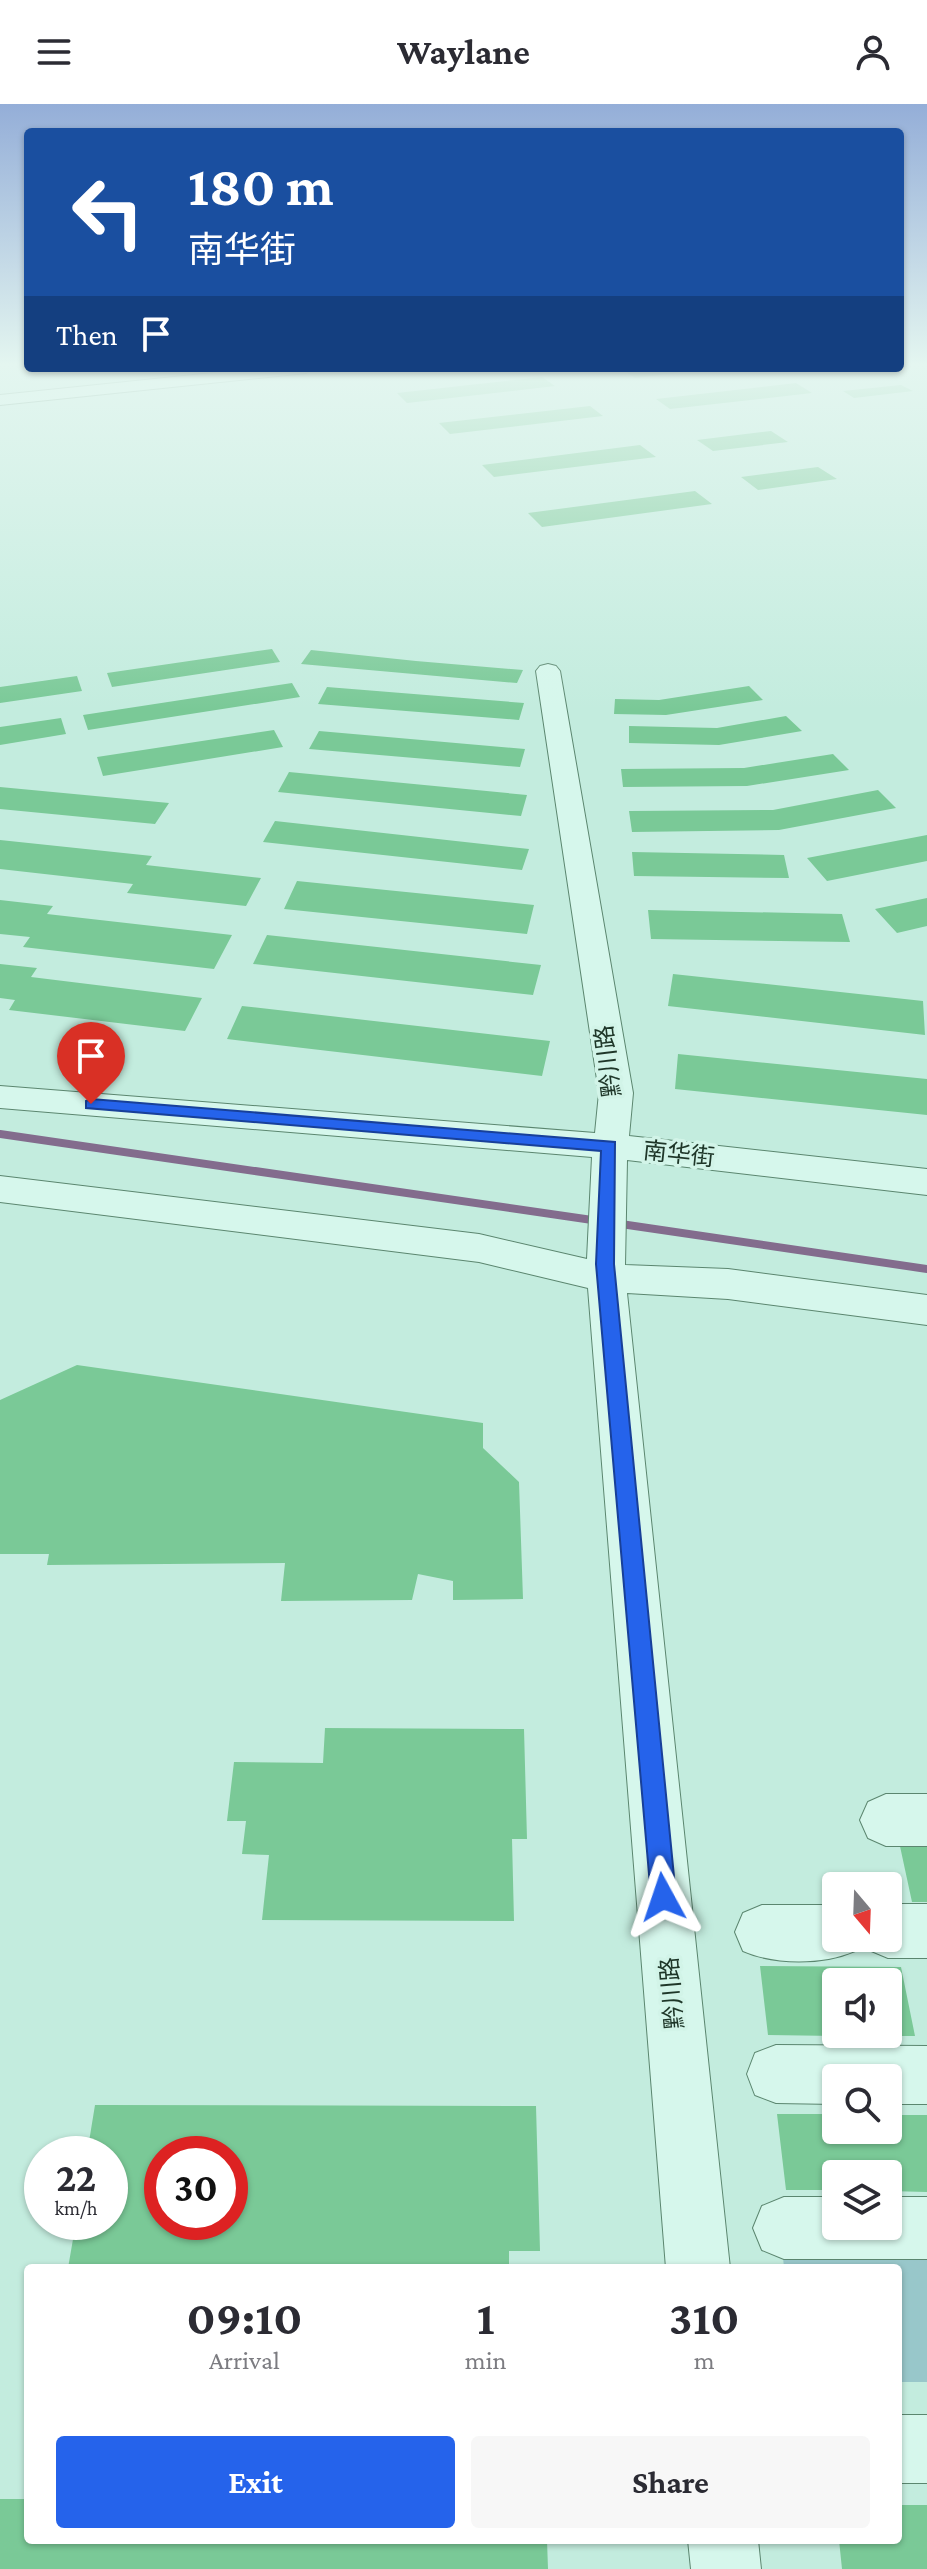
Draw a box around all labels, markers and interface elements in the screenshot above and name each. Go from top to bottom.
icon: menu [32,30,76,74]
icon: person [851,30,895,74]
text: Waylane [397,32,530,72]
text: 180 m [188,155,334,217]
icon: left [56,160,160,264]
text: 南华街 [188,230,296,270]
icon: arrive [134,312,178,356]
text: Then [56,318,118,351]
pin [57,1022,125,1104]
street label: 黔川路 [590,1024,625,1098]
icon: arrive [69,1034,113,1078]
street label: 南华街 [642,1136,716,1171]
position arrow [621,1855,705,1939]
north arrow [822,1872,902,1952]
map controls [822,1872,902,2240]
street label: 黔川路 [655,1956,688,2030]
button: sound [822,1968,902,2048]
button: search [822,2064,902,2144]
speed limit sign: 30 [144,2136,248,2240]
text: 22 [56,2155,96,2200]
button: layers [822,2160,902,2240]
text: km/h [54,2197,98,2219]
text: 09:10 [186,2291,302,2344]
text: 1 [477,2291,495,2344]
text: 310 [669,2291,740,2344]
text: Arrival [209,2346,280,2375]
text: min [465,2346,506,2375]
text: m [694,2346,715,2375]
button: Exit [56,2436,455,2528]
button: Share [471,2436,870,2528]

